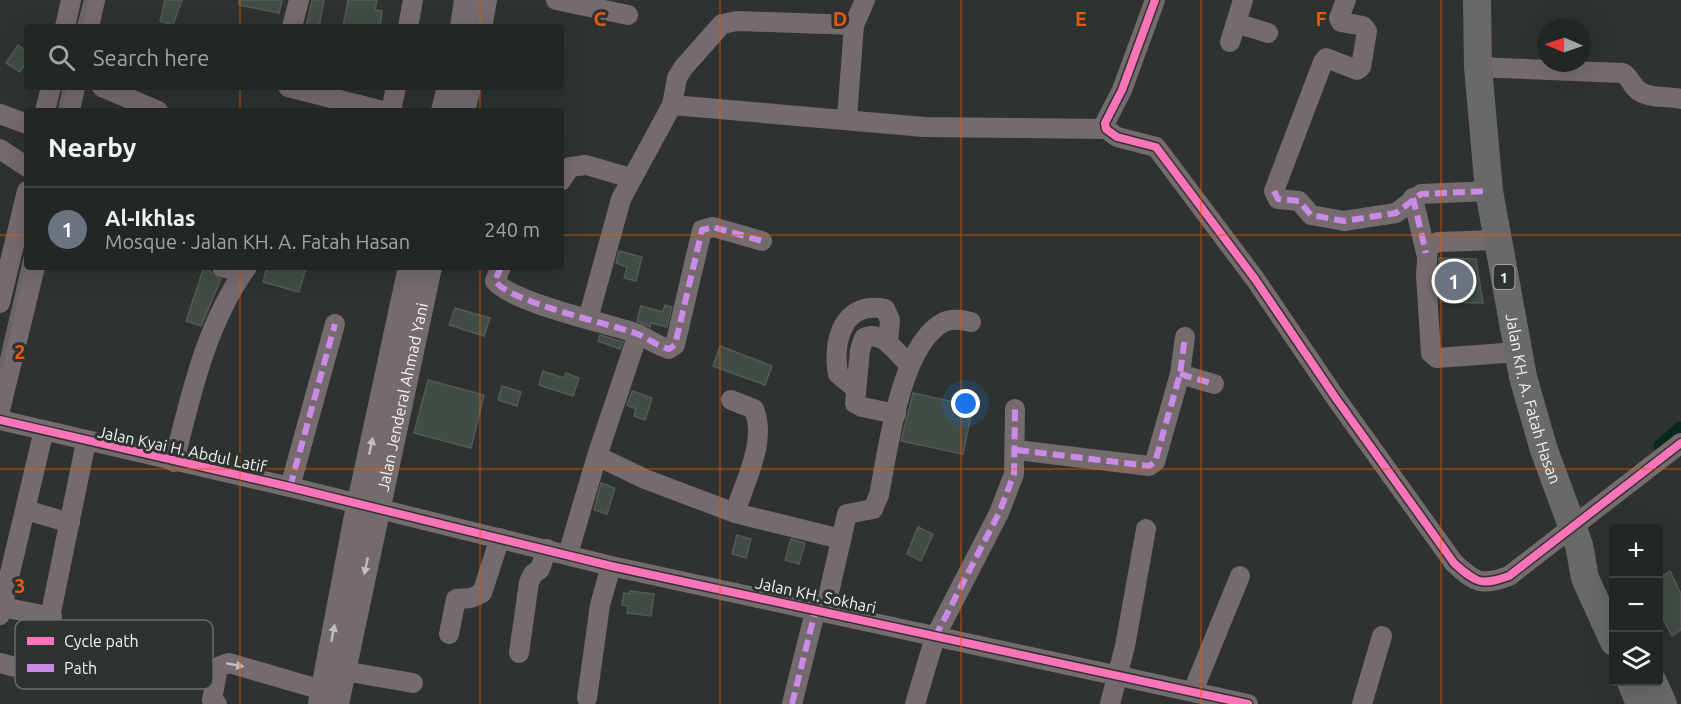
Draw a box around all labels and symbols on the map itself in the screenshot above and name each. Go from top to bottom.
text: C [594,7,607,30]
text: D [833,7,847,30]
text: E [1075,7,1087,30]
text: F [1315,7,1327,30]
north arrow [1537,18,1591,72]
pin: 1 [1434,258,1474,304]
road number: 1 [1494,265,1514,289]
street label: Jalan Jenderal Ahmad Yani [374,301,431,493]
street label: Jalan KH. A. Fatah Hasan [1503,312,1565,486]
text: 2 [14,340,26,363]
your location [951,389,980,418]
street label: Jalan Kyai H. Abdul Latif [96,422,269,476]
one-way arrow [367,437,377,456]
one-way arrow [361,556,370,575]
street label: Jalan KH. Sokhari [754,573,878,617]
text: 3 [14,574,26,597]
legend [15,620,213,689]
one-way arrow [329,623,338,642]
text: Cycle path [64,632,139,650]
text: Path [64,659,97,677]
one-way arrow [226,661,245,670]

